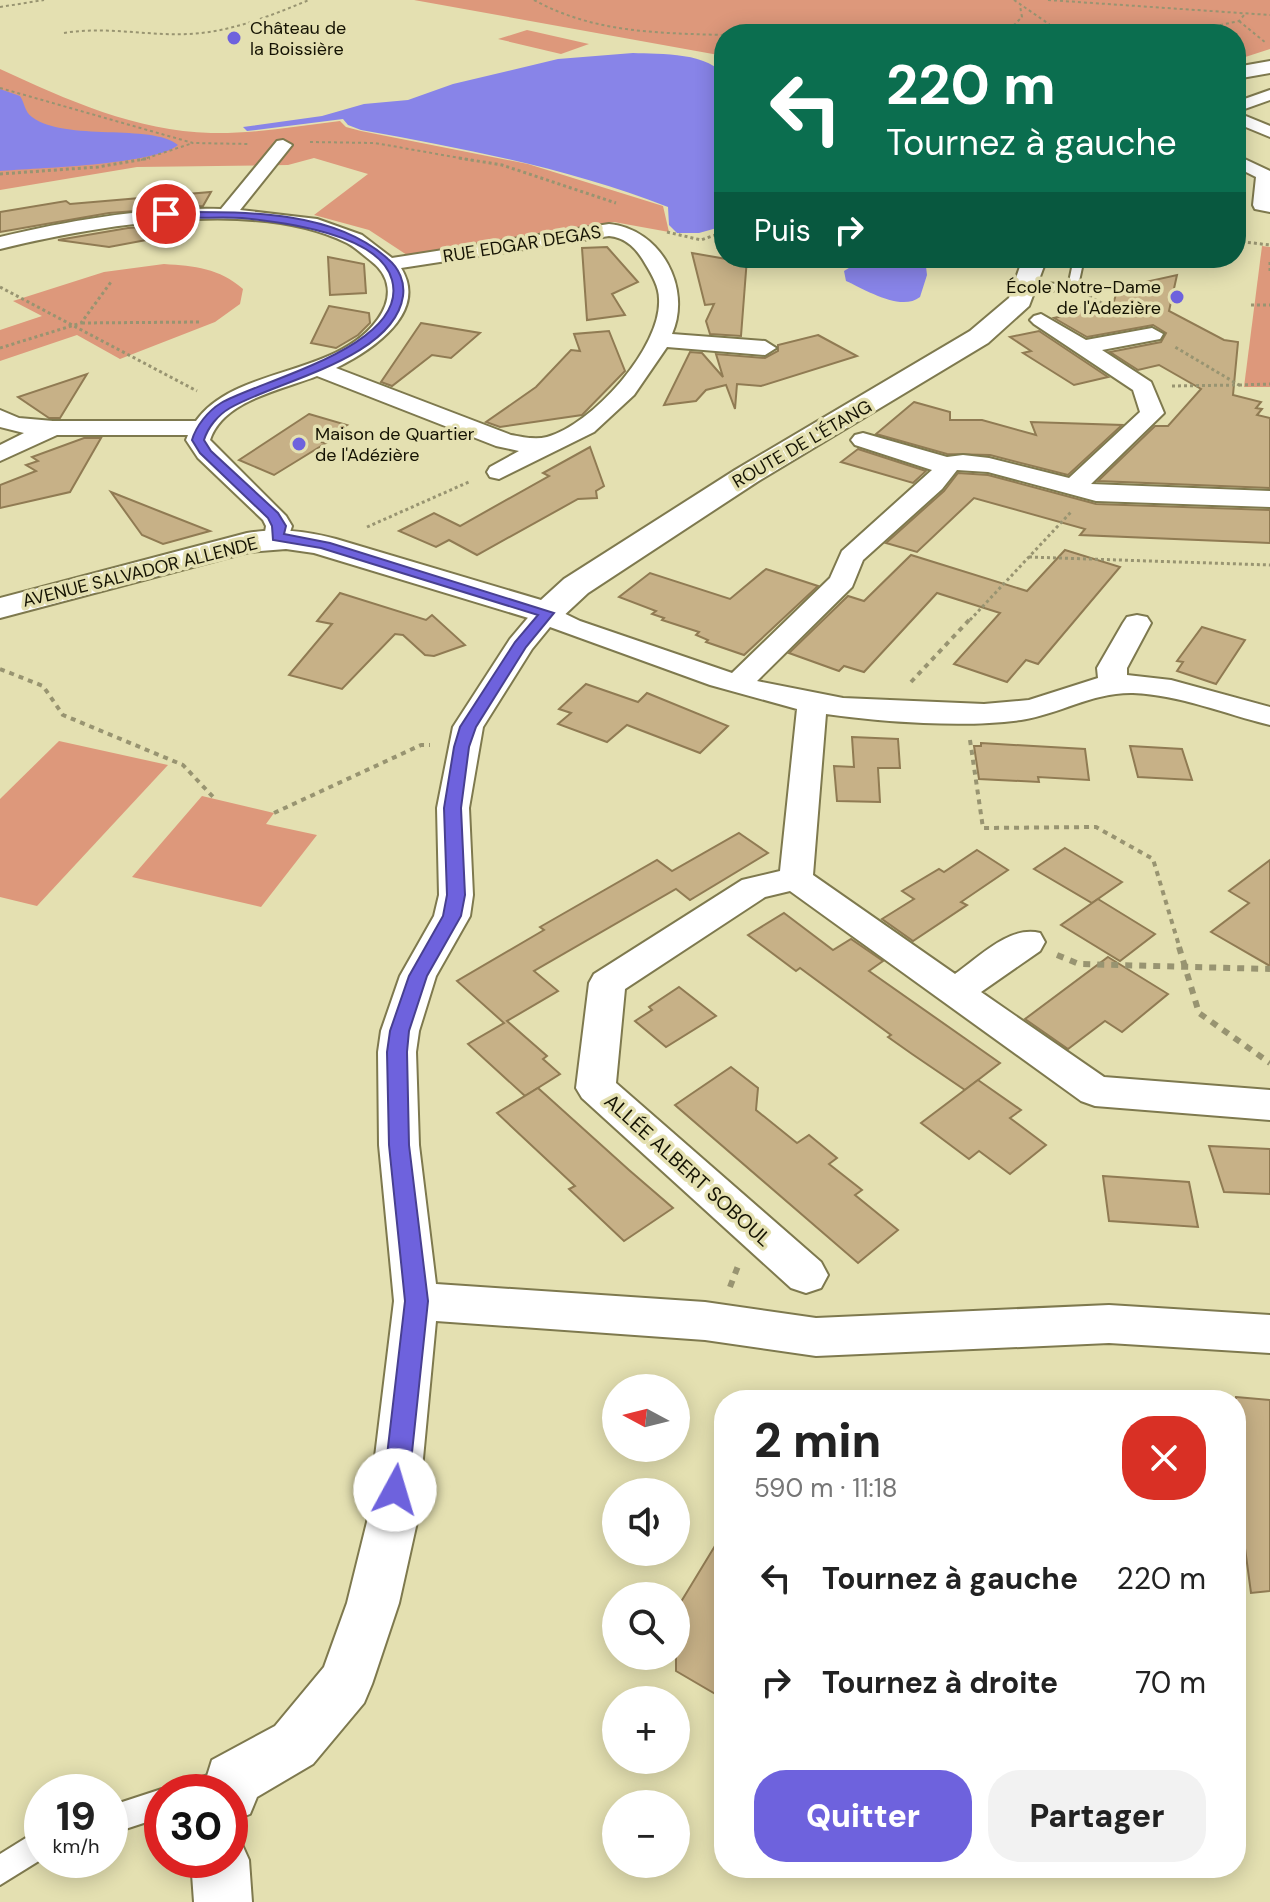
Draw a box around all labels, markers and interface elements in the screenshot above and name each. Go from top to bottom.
place label: Château de la Boissière [250,16,346,61]
marker: Château de la Boissière [225,29,243,47]
text: 220 m [886,48,1056,121]
icon: left [754,56,858,160]
text: Tournez à gauche [886,119,1177,166]
pin [132,180,200,248]
icon: arrive [144,192,188,236]
icon: right [827,208,871,252]
text: Puis [754,211,811,250]
street label: RUE EDGAR DEGAS [441,220,603,268]
place label: École Notre-Dame de l'Adezière [1006,275,1161,320]
marker: École Notre-Dame de l'Adezière [1168,288,1186,306]
street label: ROUTE DE L'ÉTANG [728,394,876,494]
place label: Maison de Quartier de l'Adézière [315,422,475,467]
marker: Maison de Quartier de l'Adézière [290,435,308,453]
street label: AVENUE SALVADOR ALLENDE [20,531,260,613]
street label: ALLÉE ALBERT SOBOUL [599,1088,777,1252]
north arrow [602,1374,690,1462]
map controls [602,1374,690,1878]
text: 2 min [754,1409,881,1472]
button: close [1122,1416,1206,1500]
position arrow [353,1448,437,1532]
text: 590 m · 11:18 [754,1471,898,1505]
button: sound [602,1478,690,1566]
icon: left [754,1556,798,1600]
text: Tournez à gauche [822,1559,1078,1598]
text: 220 m [1117,1559,1206,1598]
button: search [602,1582,690,1670]
icon: right [754,1660,798,1704]
text: Tournez à droite [822,1663,1058,1702]
text: 70 m [1135,1663,1206,1702]
button: + [602,1686,690,1774]
button: Quitter [754,1770,972,1862]
button: Partager [988,1770,1206,1862]
speed limit sign: 30 [144,1774,248,1878]
text: 19 [56,1790,96,1842]
button: − [602,1790,690,1878]
text: km/h [52,1833,100,1859]

